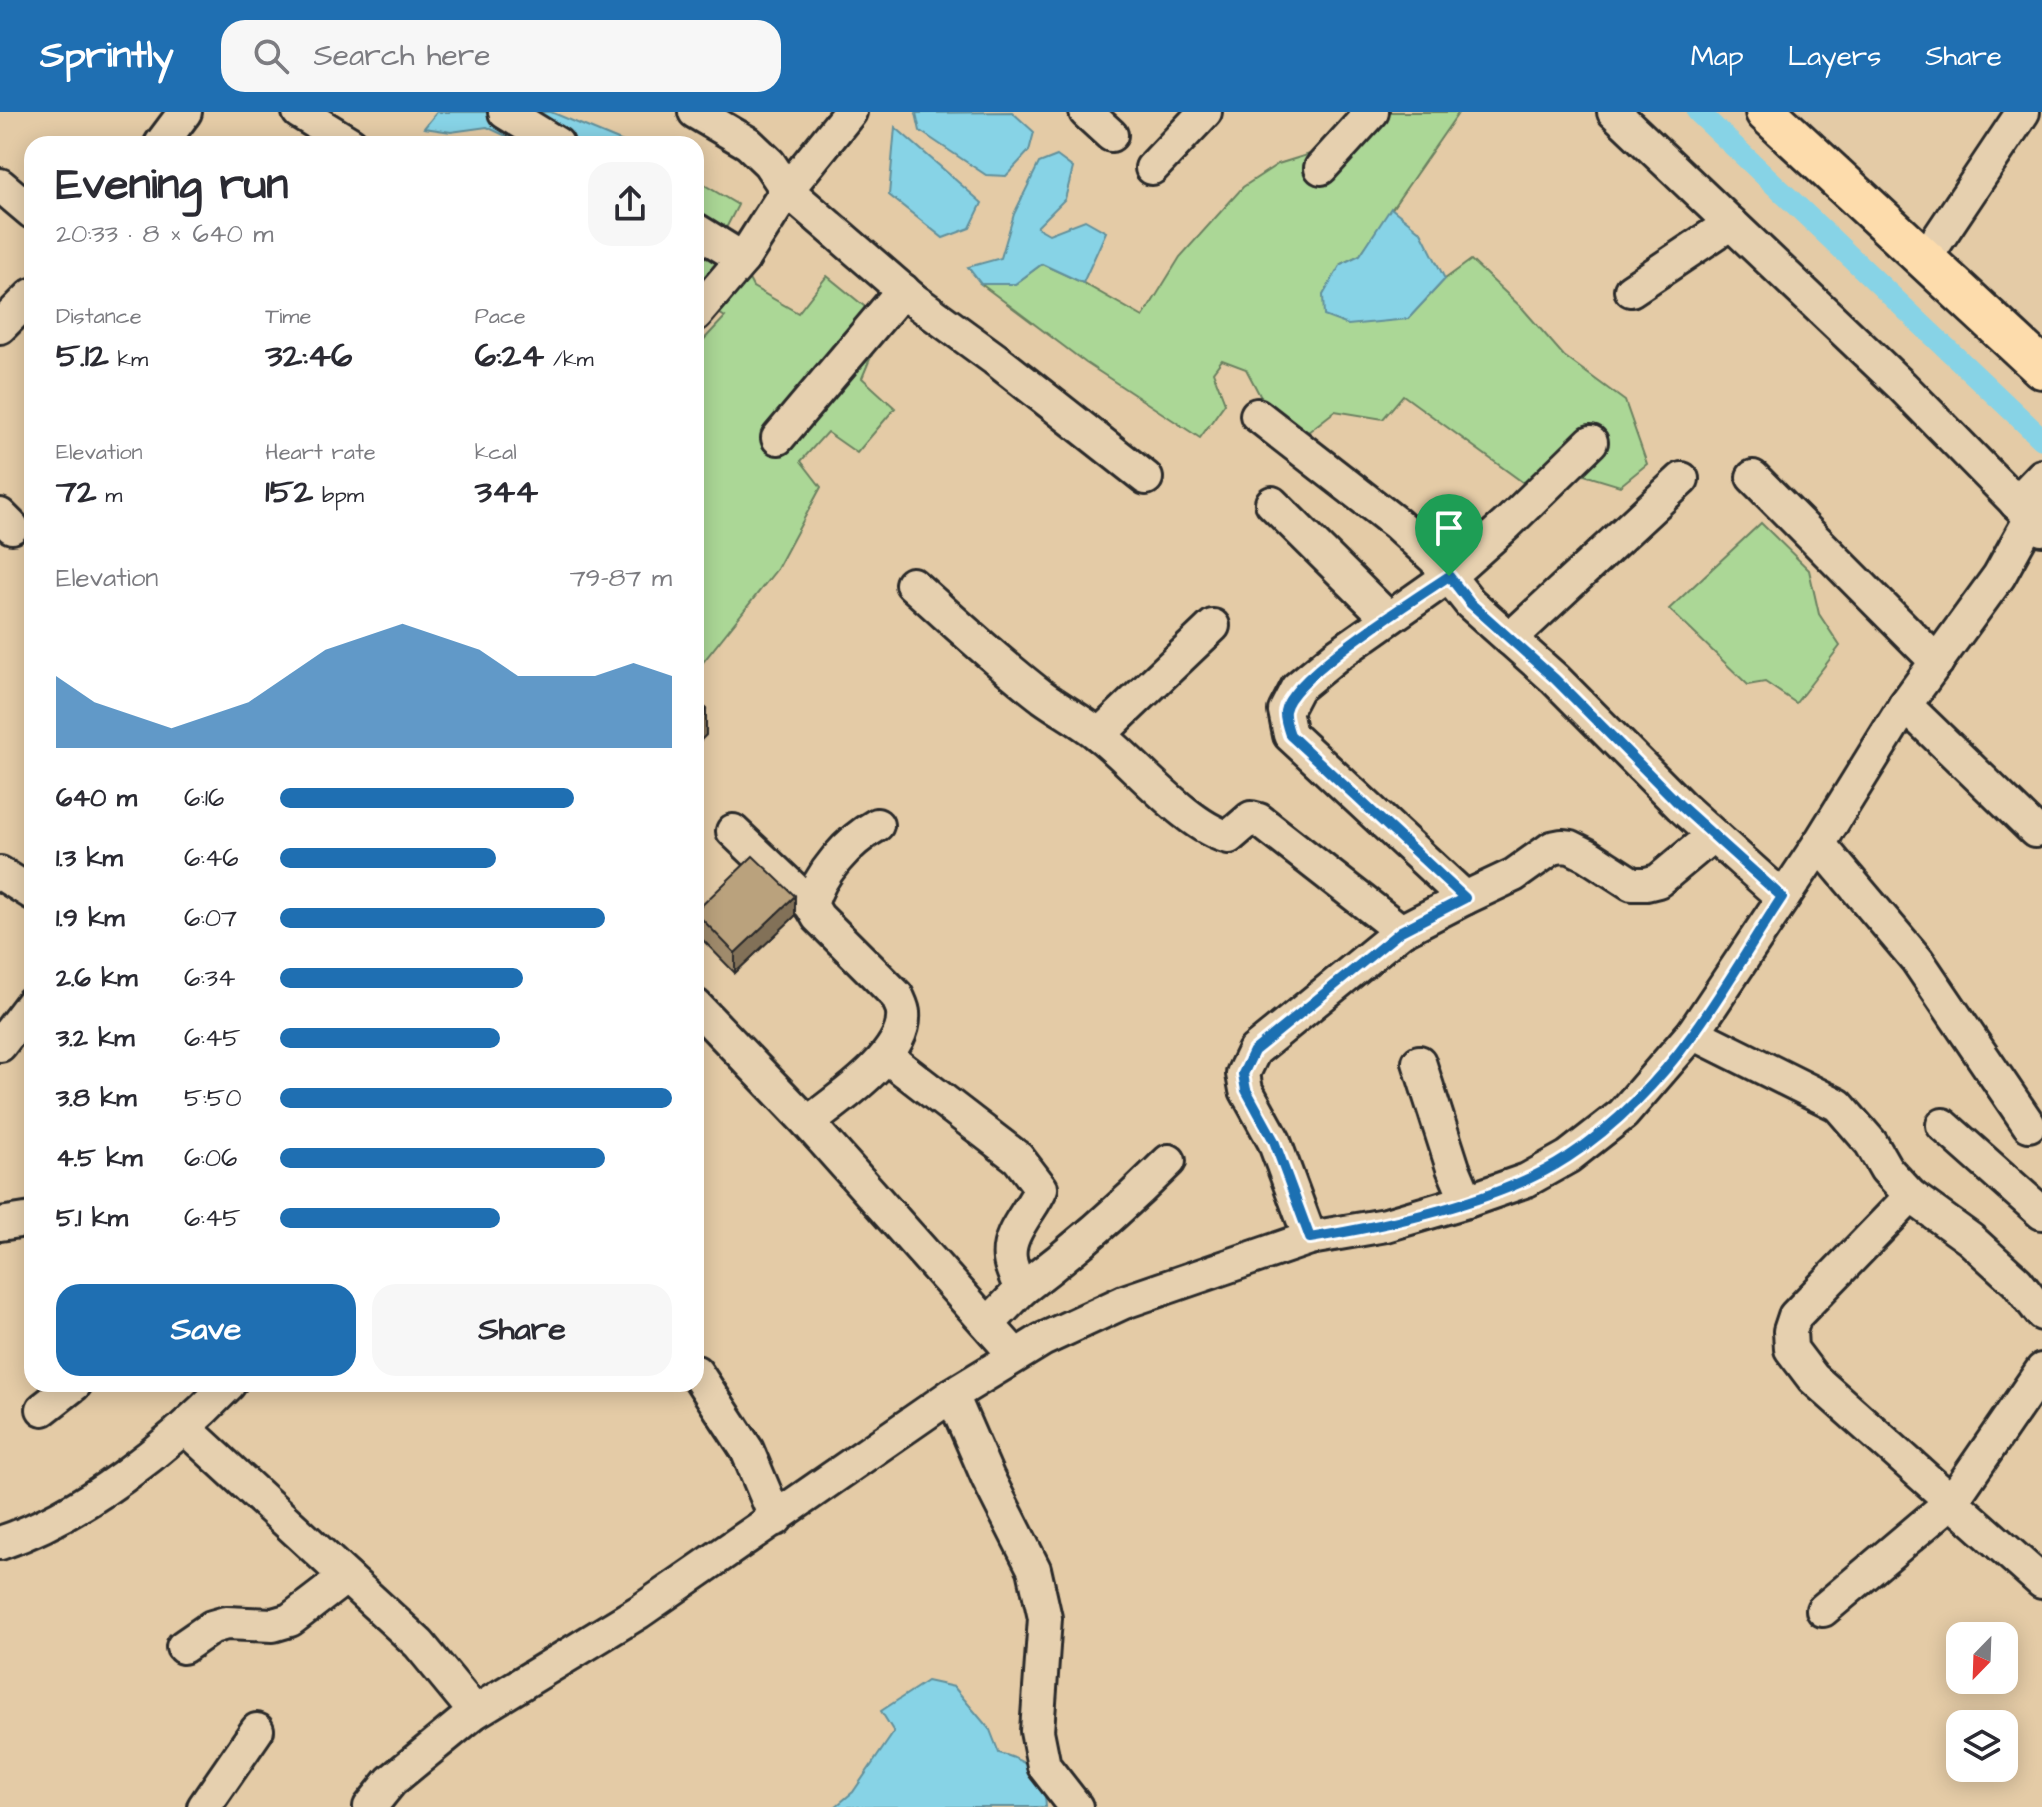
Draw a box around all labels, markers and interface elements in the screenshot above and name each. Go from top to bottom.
search box [221,20,781,92]
text: Sprintly [40,30,173,82]
icon: search [249,34,293,78]
text: Search here [313,35,491,77]
text: Map [1691,37,1744,76]
text: Layers [1788,37,1881,76]
text: Share [1925,37,2002,76]
text: Evening run [56,155,288,216]
button: share [588,162,672,246]
text: 20:33 · 8 × 640 m [56,216,274,252]
text: Distance [56,301,142,332]
text: Time [265,301,311,332]
text: Pace [475,301,526,332]
text: 5.12 [56,332,109,380]
text: 32:46 [265,332,352,380]
text: 6:24 [475,332,544,380]
text: km [109,344,148,375]
text: /km [544,344,594,375]
text: Elevation [56,437,143,468]
text: Heart rate [265,437,376,468]
text: kcal [475,437,517,468]
text: 72 [56,468,96,516]
text: 152 [265,468,313,516]
text: 344 [475,468,538,516]
text: m [96,480,122,511]
text: bpm [313,480,364,511]
pin [1415,494,1483,576]
icon: arrive [1427,506,1471,550]
text: Elevation [56,560,158,596]
text: 79–87 m [570,560,672,596]
text: 640 m [56,780,137,816]
text: 6:16 [184,780,224,816]
text: 1.3 km [56,840,123,876]
text: 6:46 [184,840,239,876]
text: 1.9 km [56,900,124,936]
text: 6:07 [184,900,237,936]
text: 2.6 km [56,960,137,996]
text: 6:34 [184,960,236,996]
text: 3.2 km [56,1020,134,1056]
text: 6:45 [184,1020,241,1056]
text: 3.8 km [56,1080,136,1116]
text: 5:50 [184,1080,242,1116]
text: 4.5 km [56,1140,142,1176]
text: 6:06 [184,1140,237,1176]
text: 5.1 km [56,1200,128,1236]
text: 6:45 [184,1200,241,1236]
button: Save [56,1284,356,1376]
button: Share [372,1284,672,1376]
north arrow [1946,1622,2018,1694]
map controls [1946,1622,2018,1782]
button: layers [1946,1710,2018,1782]

